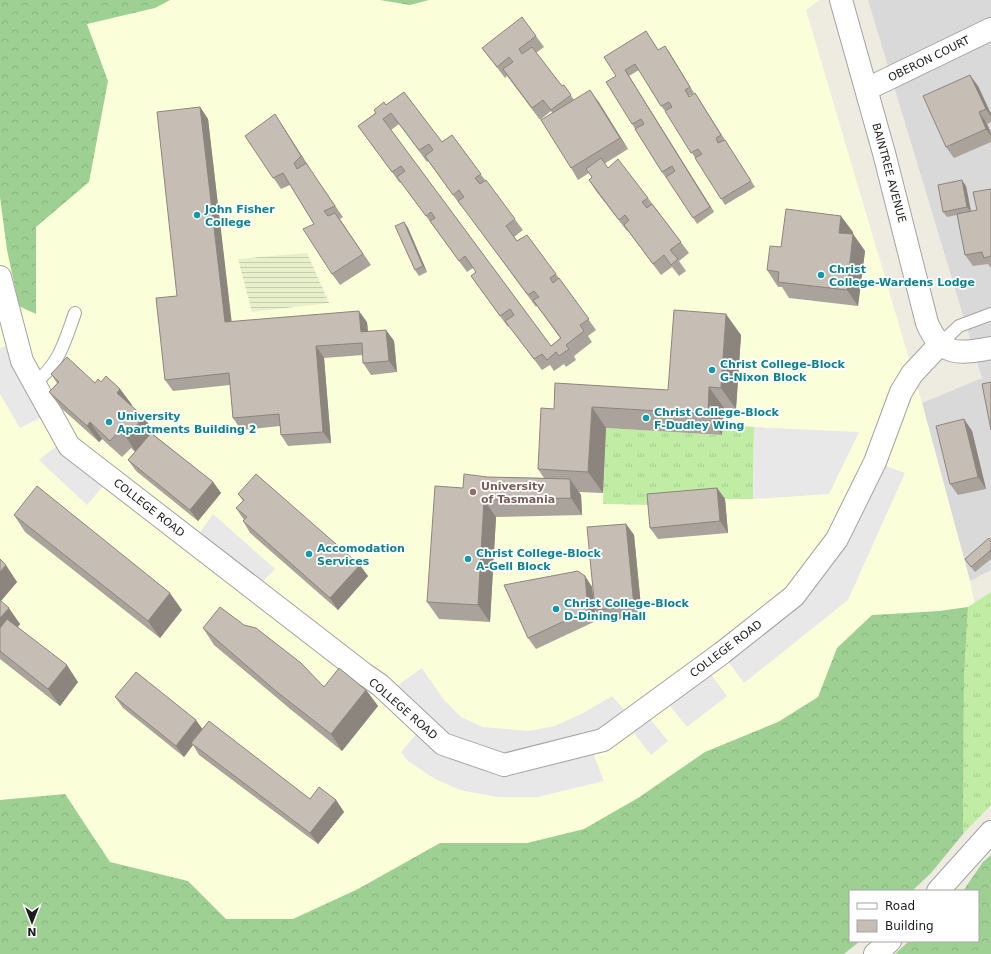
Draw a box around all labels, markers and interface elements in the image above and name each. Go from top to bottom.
street label: OBERON COURT [886,33,972,84]
street label: BAINTREE AVENUE [869,122,909,224]
place label: John Fisher College [204,203,275,229]
marker: John Fisher College [192,210,202,220]
place label: Christ College-Wardens Lodge [829,263,975,289]
marker: Christ College-Wardens Lodge [816,270,826,280]
place label: Christ College-Block G-Nixon Block [720,358,845,384]
marker: Christ College-Block G-Nixon Block [707,365,717,375]
place label: Christ College-Block F-Dudley Wing [654,406,779,432]
place label: University Apartments Building 2 [117,410,256,436]
marker: Christ College-Block F-Dudley Wing [641,413,651,423]
marker: University Apartments Building 2 [104,417,114,427]
street label: COLLEGE ROAD [111,476,187,540]
place label: University of Tasmania [481,480,555,506]
marker: University of Tasmania [468,487,478,497]
place label: Accomodation Services [317,542,405,568]
place label: Christ College-Block A-Gell Block [476,547,601,573]
marker: Accomodation Services [304,549,314,559]
marker: Christ College-Block A-Gell Block [463,554,473,564]
place label: Christ College-Block D-Dining Hall [564,597,689,623]
marker: Christ College-Block D-Dining Hall [551,604,561,614]
street label: COLLEGE ROAD [687,618,765,680]
street label: COLLEGE ROAD [366,676,440,742]
legend [849,890,979,942]
text: Road [885,899,915,913]
north arrow [12,902,52,942]
text: Building [885,919,934,933]
text: N [27,925,37,938]

